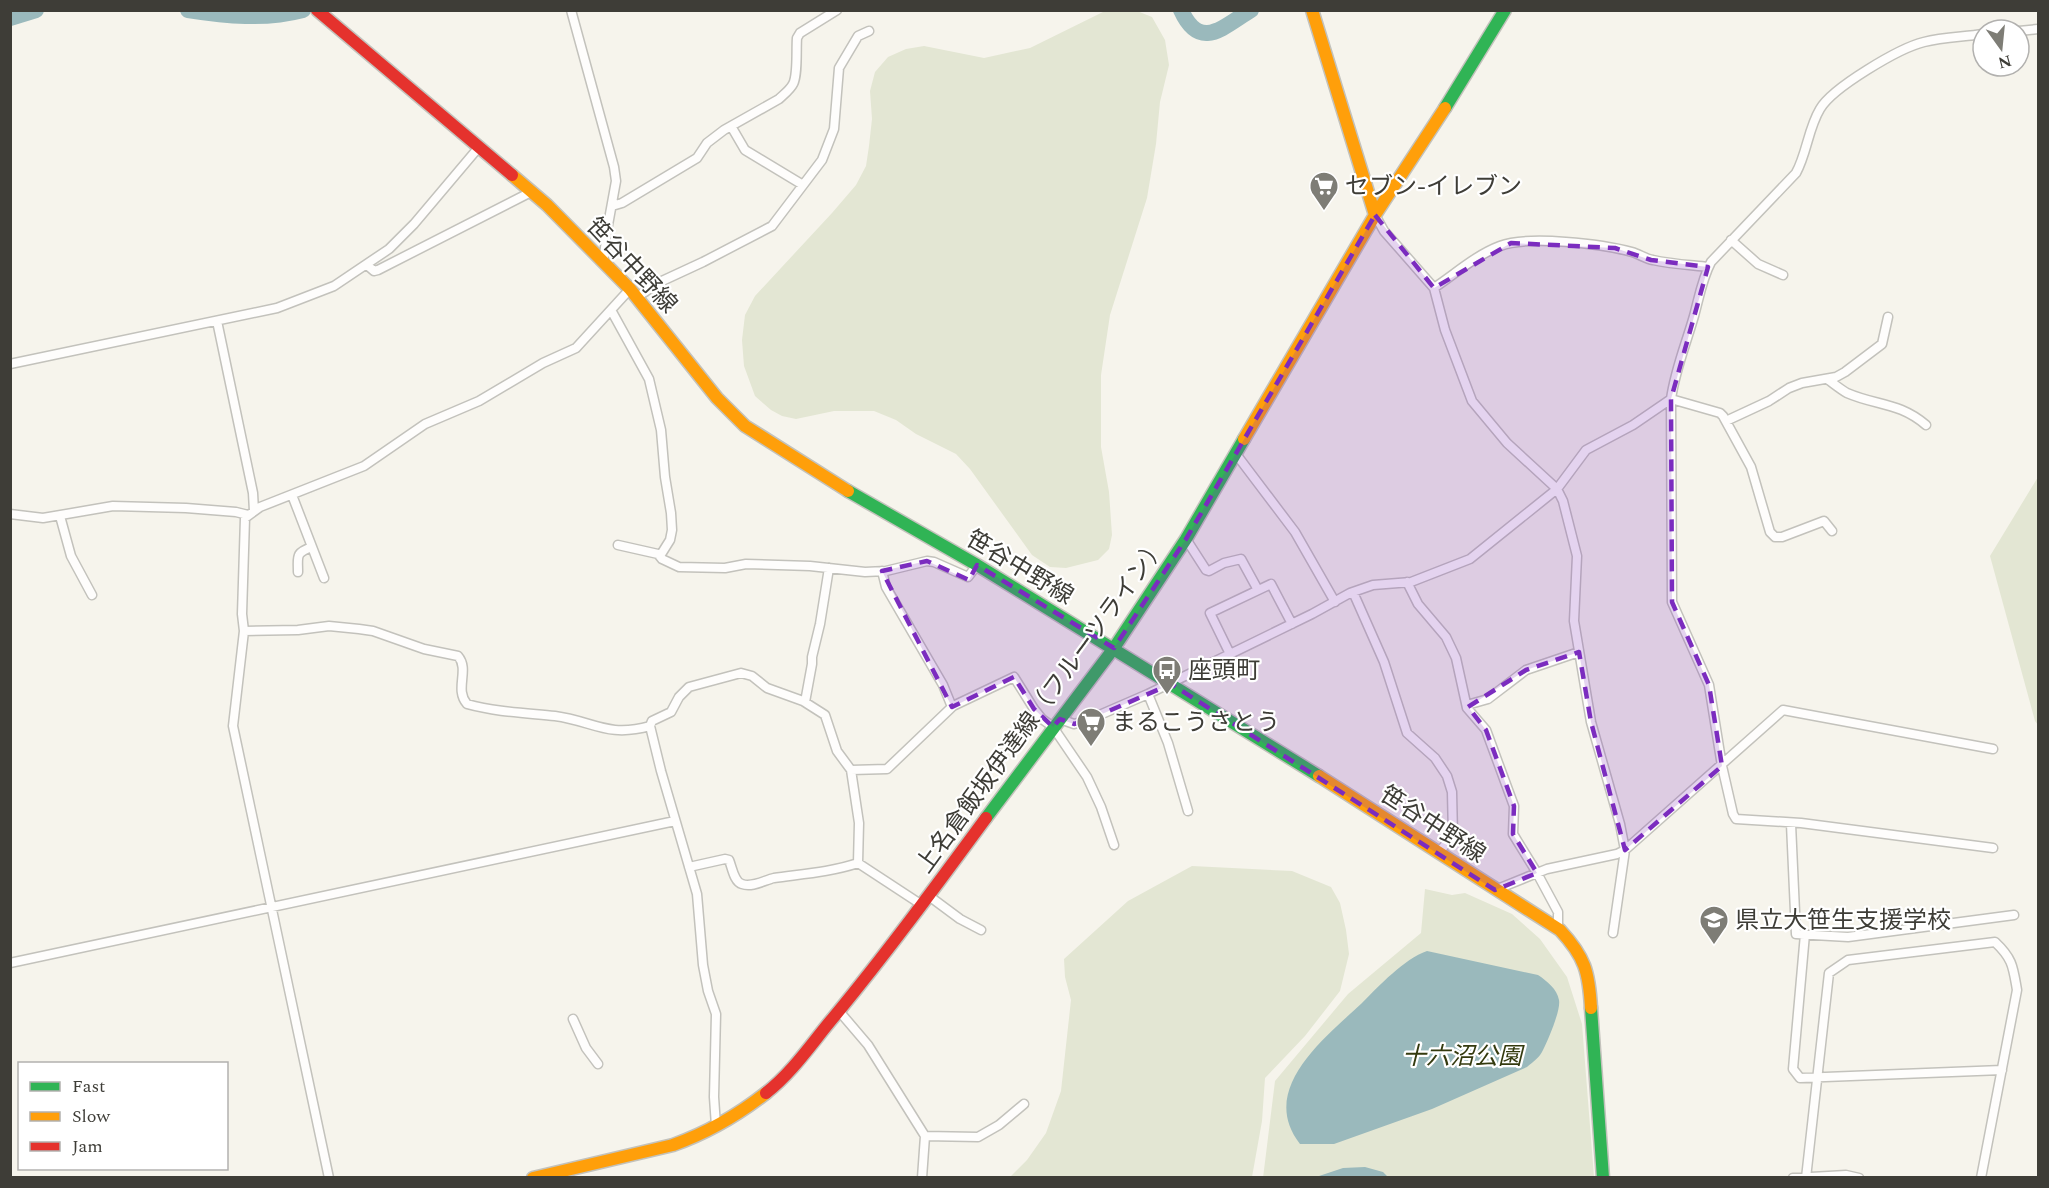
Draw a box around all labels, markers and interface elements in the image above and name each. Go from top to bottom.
north arrow [1971,18,2031,78]
text: N [1995,48,2014,75]
place label: セブン-イレブン [1345,169,1522,205]
supermarket icon: セブン-イレブン [1308,170,1340,212]
street label: 笹谷中野線 [577,210,685,322]
street label: 笹谷中野線 [959,522,1080,614]
street label: 上名倉飯坂伊達線（フルーツライン） [907,530,1176,881]
place label: 座頭町 [1188,653,1260,689]
bus stop icon: 座頭町 [1151,654,1183,696]
place label: まるこうさとう [1112,705,1280,741]
supermarket icon: まるこうさとう [1075,706,1107,748]
street label: 笹谷中野線 [1372,777,1493,873]
place label: 県立大笹生支援学校 [1735,903,1951,939]
school or university icon: 県立大笹生支援学校 [1698,904,1730,946]
park label: 十六沼公園 [1402,1039,1525,1075]
legend [18,1062,228,1170]
text: Fast [72,1073,105,1100]
text: Slow [72,1103,111,1130]
text: Jam [72,1133,103,1160]

